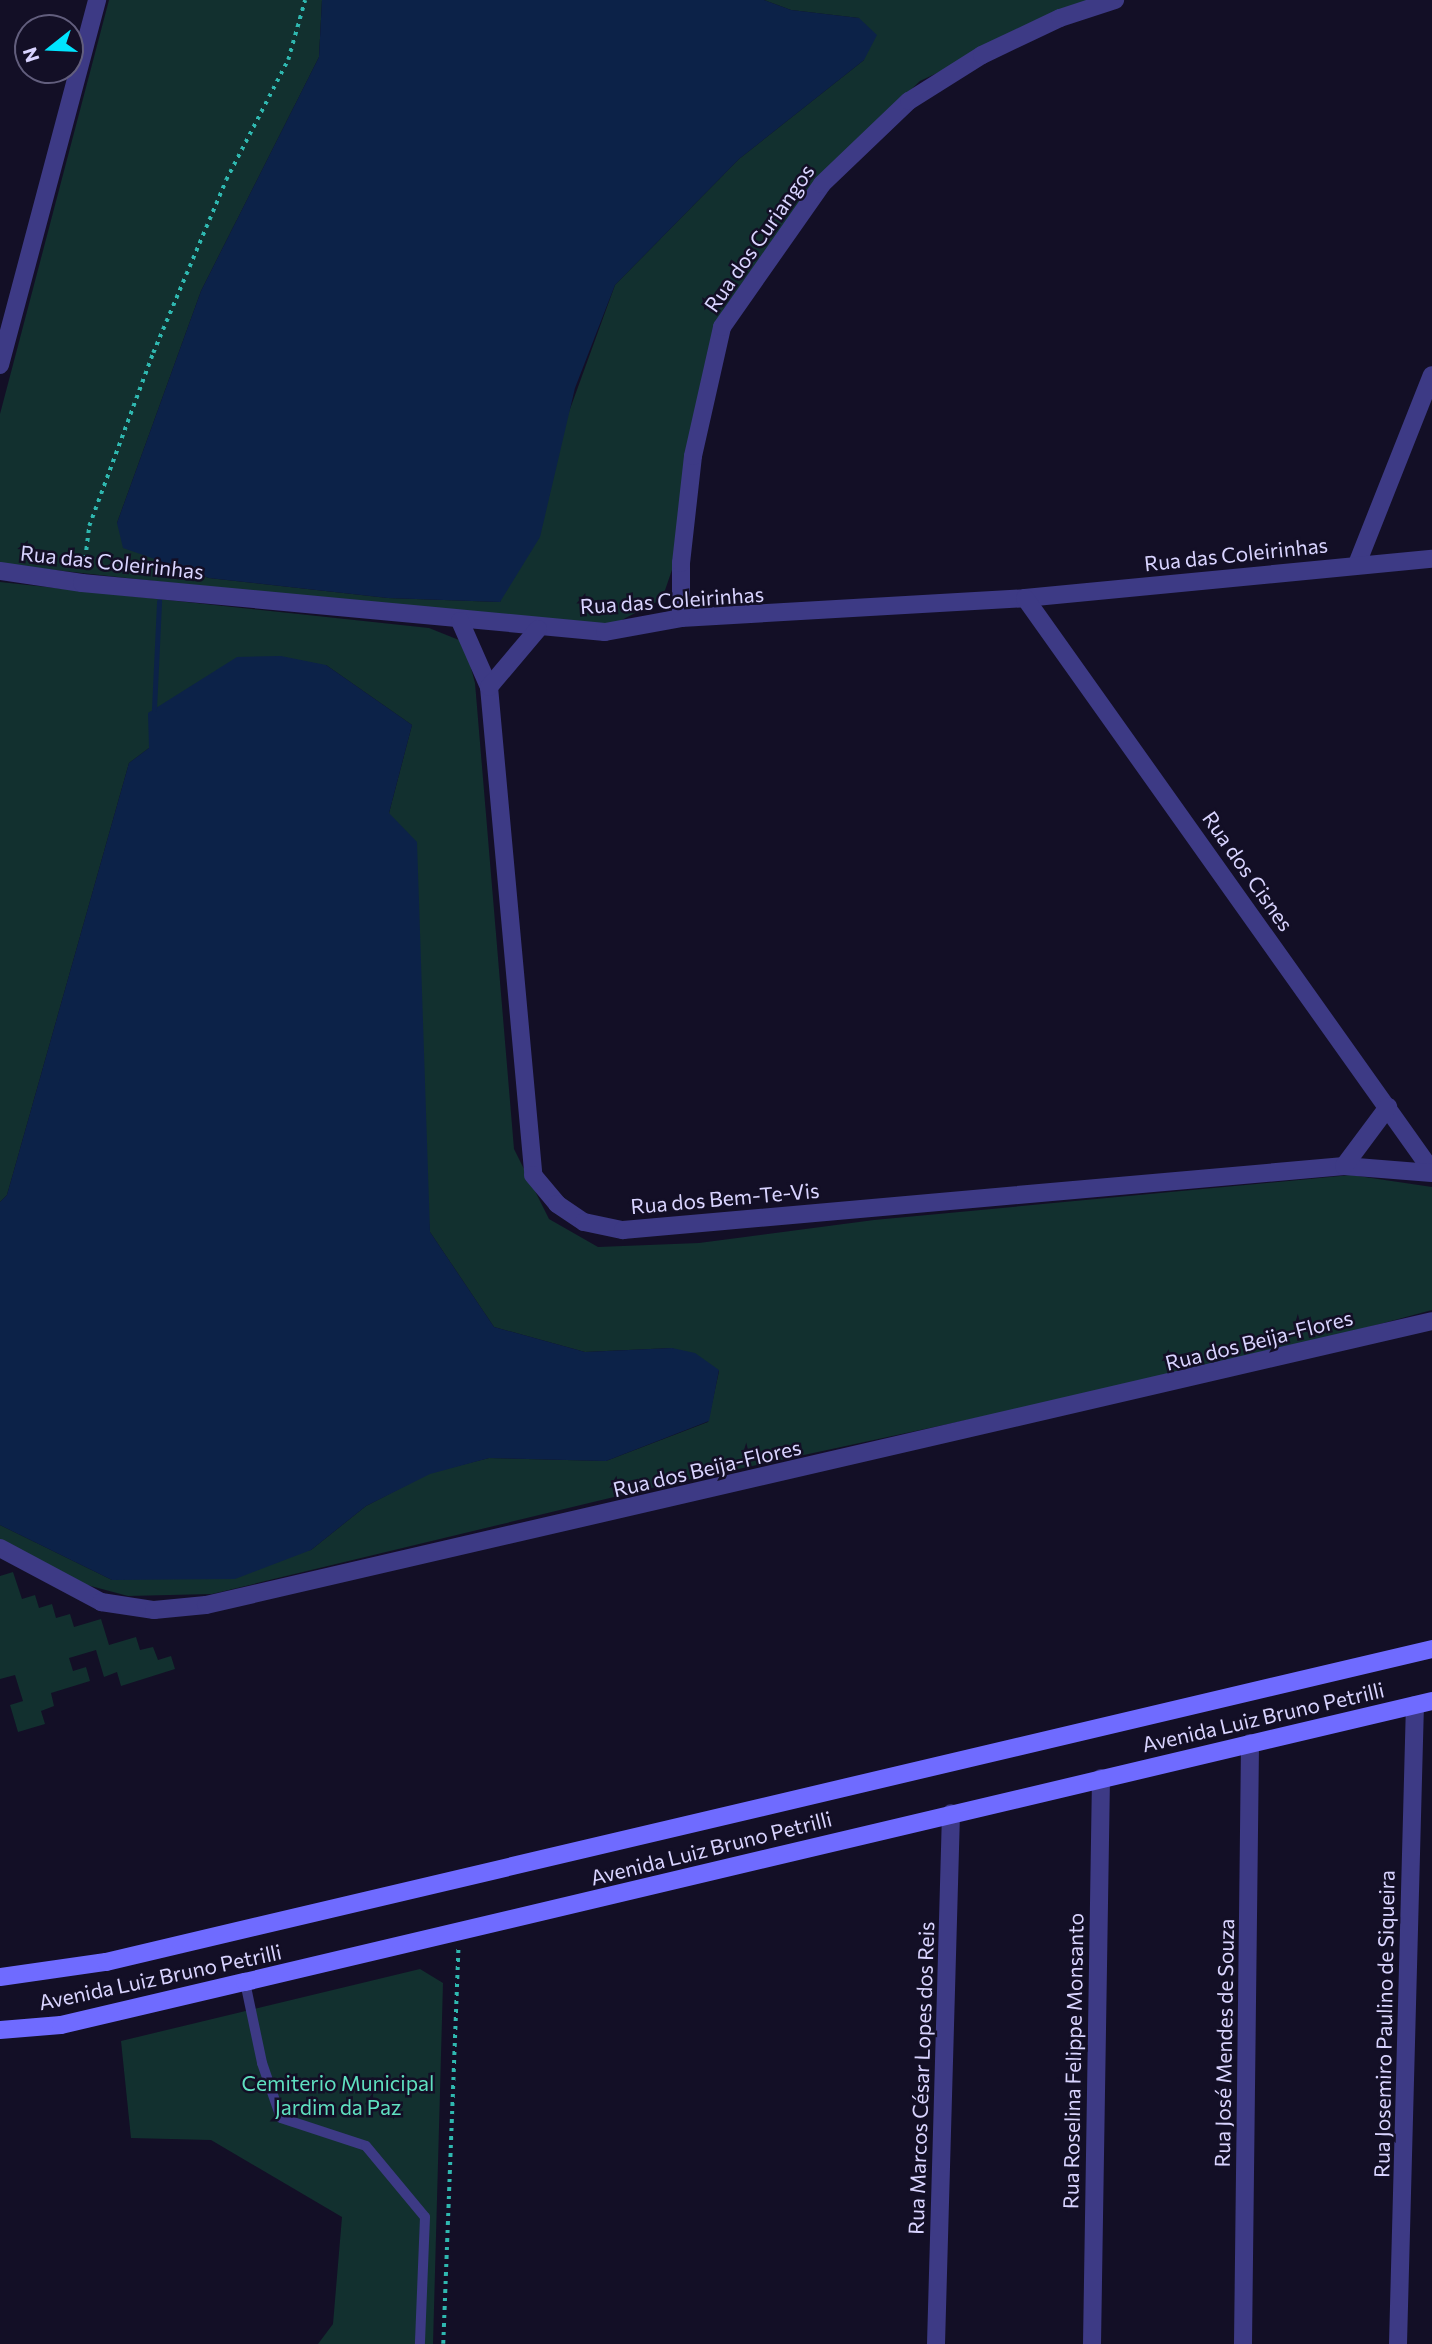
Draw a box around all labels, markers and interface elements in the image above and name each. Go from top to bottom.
north arrow [14,14,84,84]
text: N [17,45,44,65]
street label: Rua dos Curiangos [699,159,819,317]
street label: Rua das Coleirinhas [1143,532,1329,576]
street label: Rua das Coleirinhas [19,540,205,584]
street label: Rua das Coleirinhas [579,581,765,619]
street label: Rua dos Cisnes [1197,806,1299,936]
street label: Rua dos Bem-Te-Vis [630,1177,820,1219]
street label: Rua dos Beija-Flores [1163,1304,1355,1376]
street label: Rua dos Beija-Flores [610,1434,804,1502]
street label: Avenida Luiz Bruno Petrilli [1139,1677,1387,1757]
street label: Avenida Luiz Bruno Petrilli [588,1806,834,1890]
street label: Rua Josemiro Paulino de Siqueira [1369,1870,1399,2178]
street label: Rua Roselina Felippe Monsanto [1058,1913,1088,2209]
street label: Rua José Mendes de Souza [1209,1918,1239,2168]
street label: Rua Marcos César Lopes dos Reis [903,1921,939,2235]
street label: Avenida Luiz Bruno Petrilli [36,1939,284,2015]
park label: Cemiterio Municipal Jardim da Paz [242,2070,434,2120]

